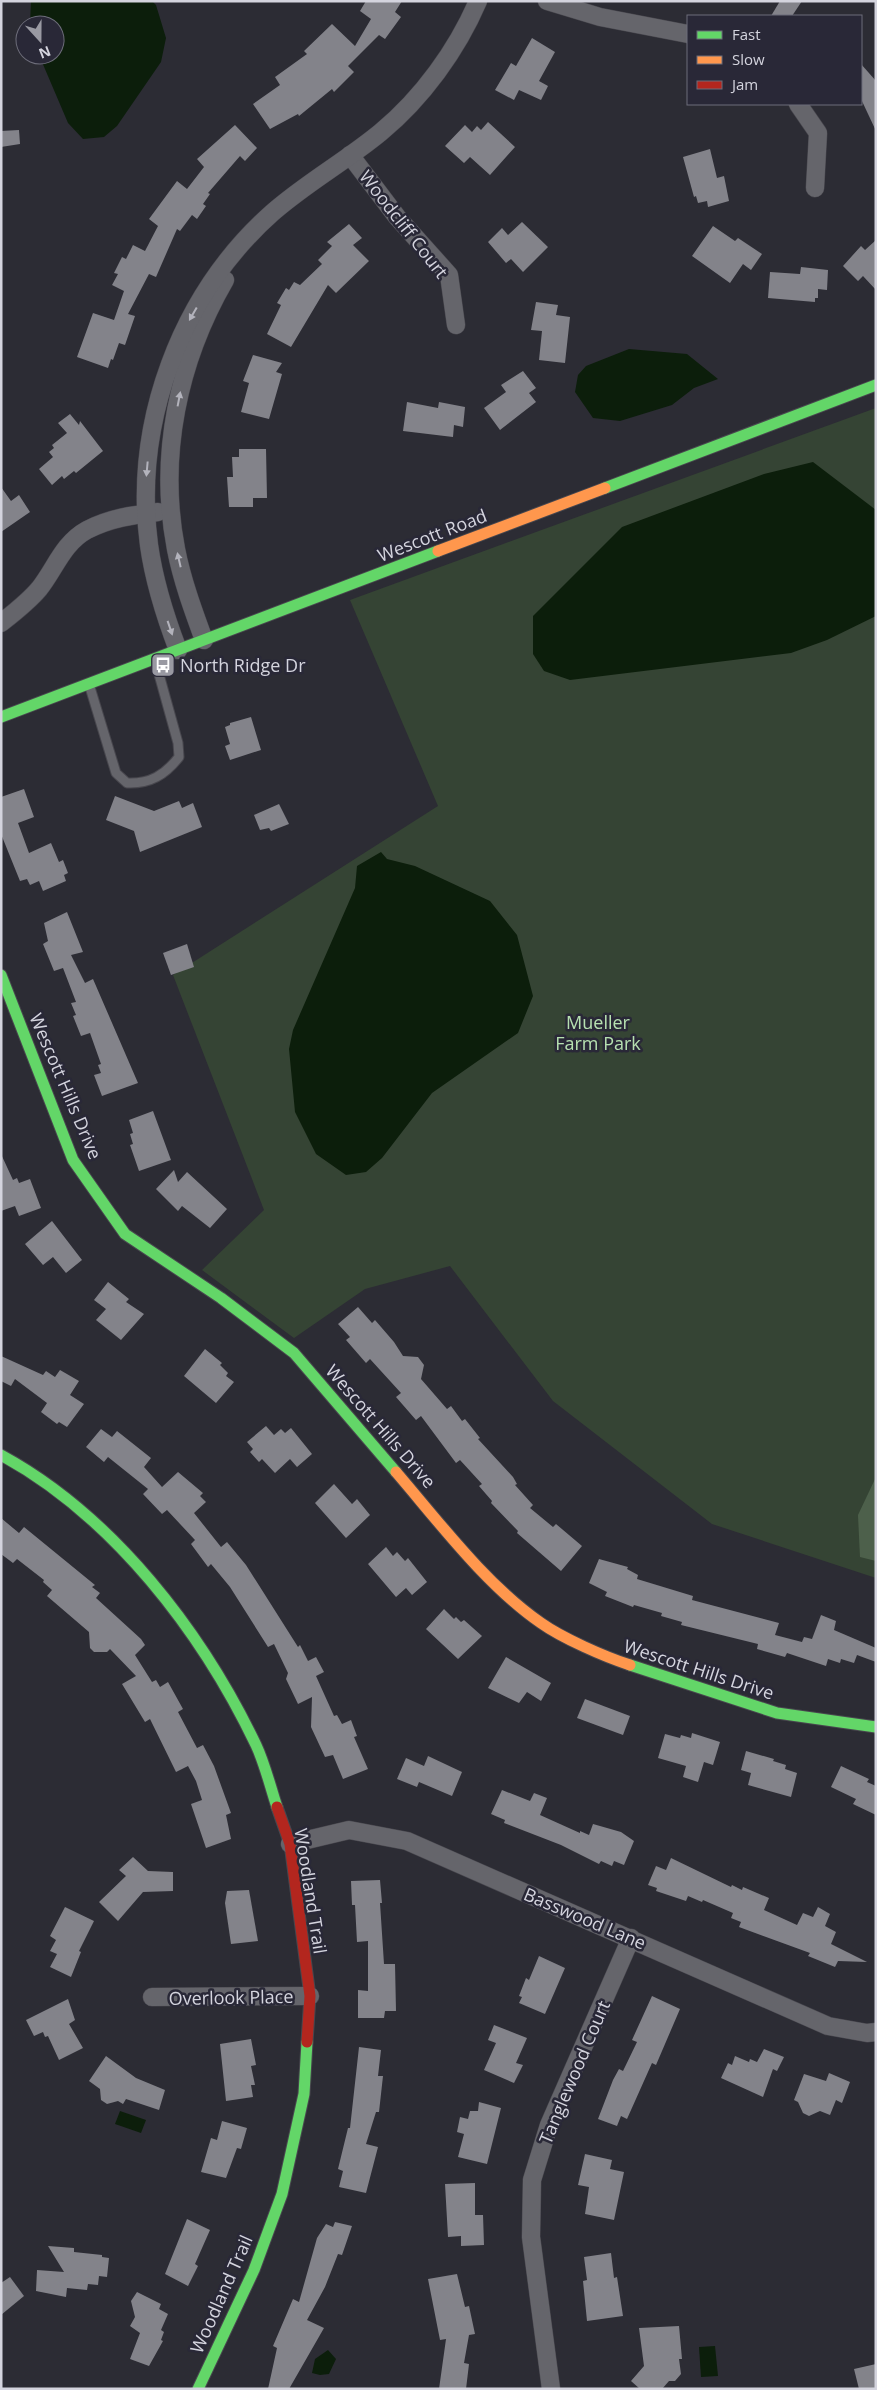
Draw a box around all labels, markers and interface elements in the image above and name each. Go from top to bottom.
north arrow [15,15,65,65]
legend [687,15,862,105]
text: Fast [732,24,761,44]
text: N [36,42,54,64]
text: Slow [732,49,765,69]
text: Jam [730,74,758,94]
street label: Woodcliff Court [354,165,454,283]
one-way arrow [188,308,197,321]
one-way arrow [175,390,183,406]
one-way arrow [143,461,151,477]
street label: Wescott Road [374,503,490,567]
one-way arrow [175,552,183,567]
one-way arrow [167,621,175,636]
bus stop icon: North Ridge Dr [150,652,176,678]
place label: North Ridge Dr [180,653,306,677]
street label: Wescott Hills Drive [24,1009,108,1163]
park label: Mueller Farm Park [555,1010,641,1055]
street label: Wescott Hills Drive [321,1359,441,1493]
street label: Wescott Hills Drive [621,1633,777,1705]
street label: Woodland Trail [289,1826,333,1956]
street label: Basswood Lane [520,1881,650,1955]
street label: Overlook Place [168,1984,294,2010]
street label: Tanglewood Court [533,1997,615,2147]
street label: Woodland Trail [184,2231,258,2357]

